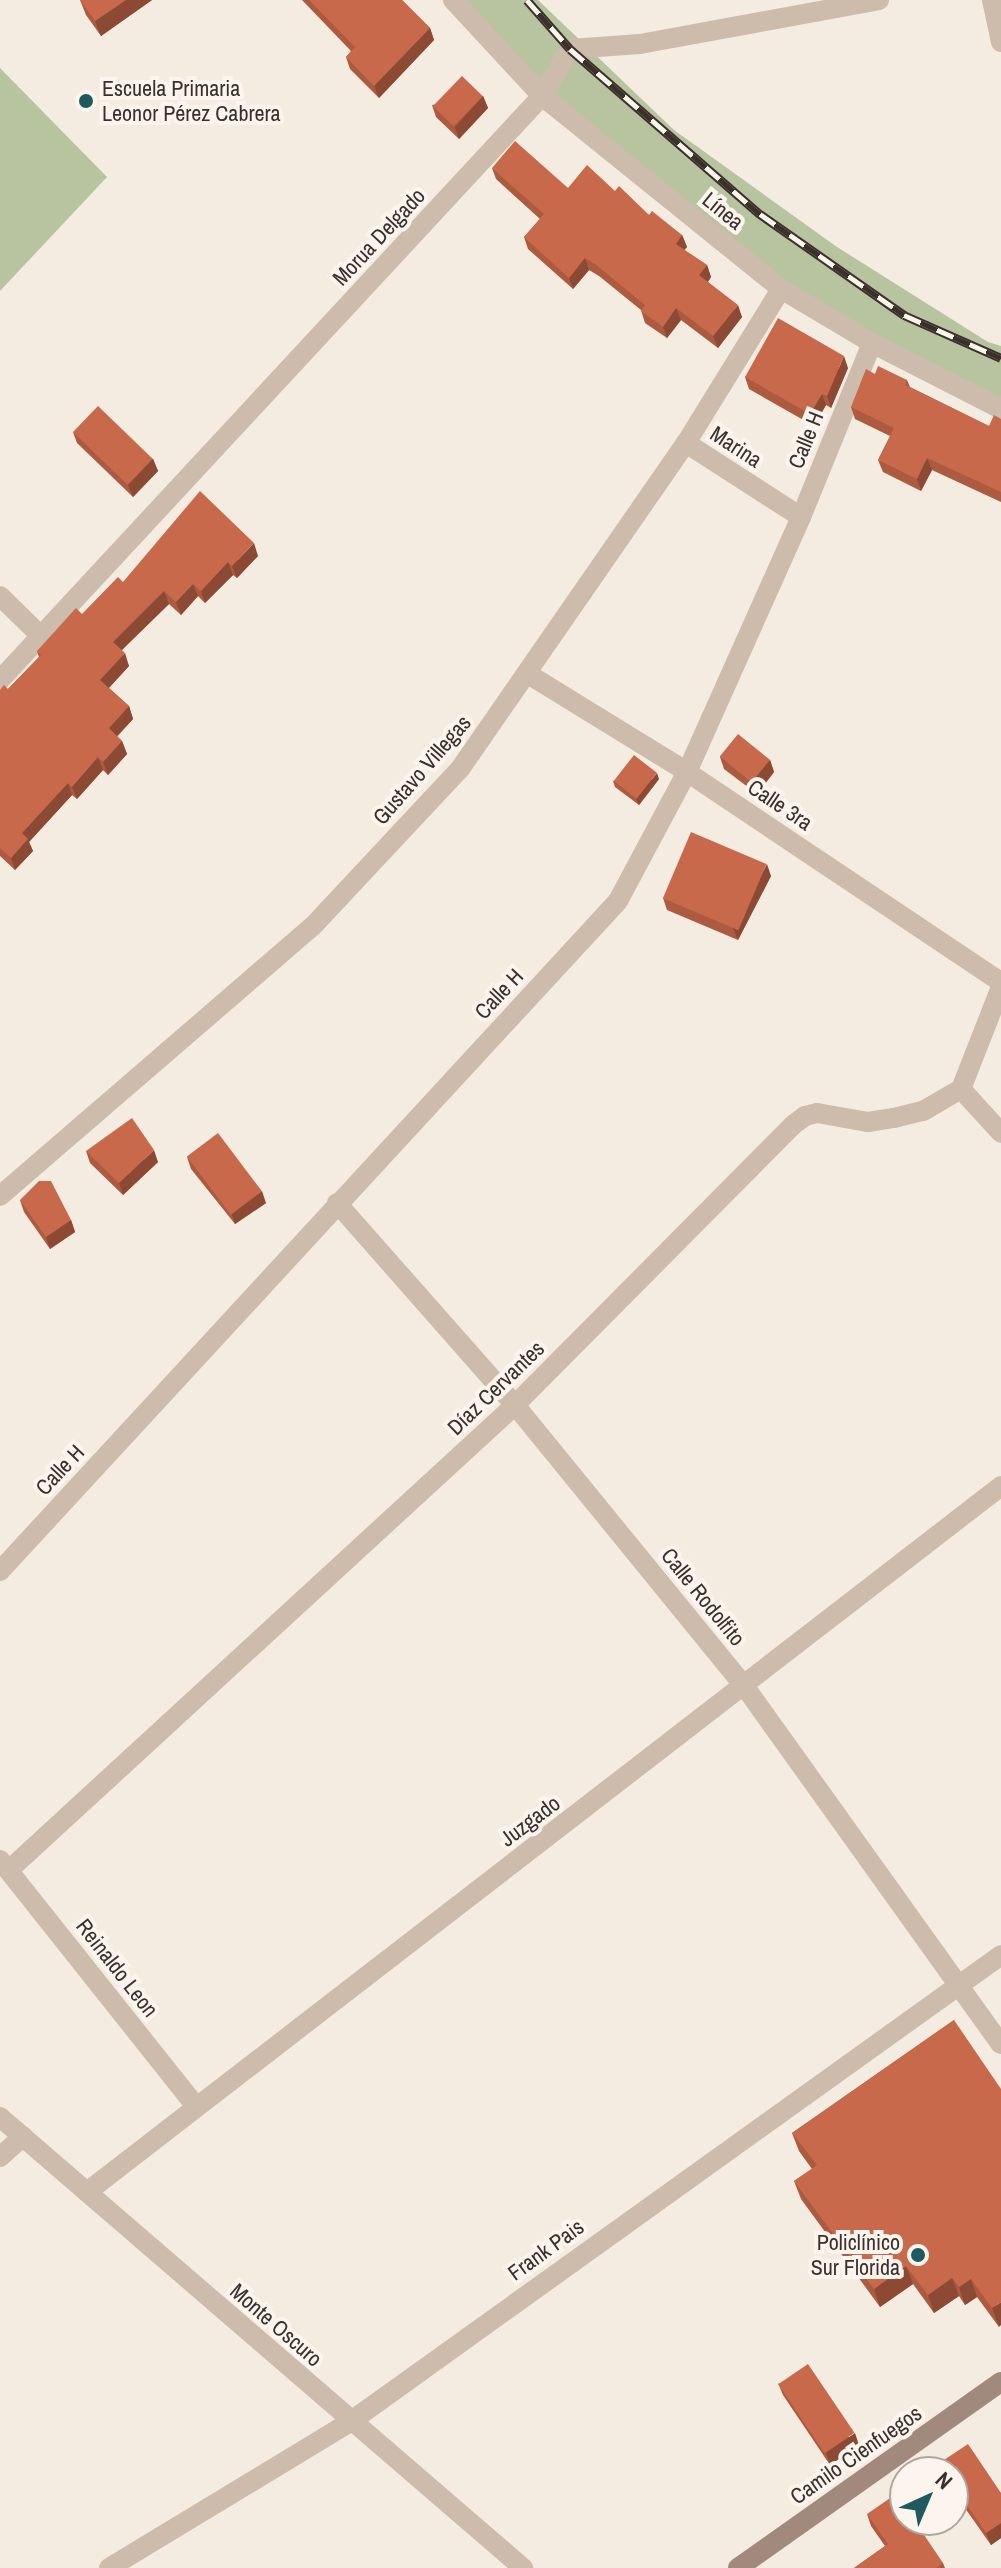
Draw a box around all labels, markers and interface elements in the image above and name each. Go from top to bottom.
place label: Escuela Primaria Leonor Pérez Cabrera [102,75,280,126]
marker: Escuela Primaria Leonor Pérez Cabrera [77,92,95,110]
street label: Morua Delgado [327,183,431,291]
street label: Línea [697,187,749,235]
street label: Calle H [783,408,829,472]
street label: Marina [705,421,767,473]
street label: Gustavo Villegas [367,710,477,830]
street label: Calle 3ra [743,774,817,836]
street label: Calle H [469,963,529,1025]
street label: Díaz Cervantes [442,1335,550,1441]
street label: Calle H [30,1439,90,1501]
street label: Calle Rodolfito [656,1543,750,1651]
street label: Juzgado [495,1790,565,1852]
street label: Reinaldo Leon [70,1914,164,2022]
street label: Frank Pais [503,2214,589,2286]
place label: Policlínico Sur Florida [811,2229,900,2280]
marker: Policlínico Sur Florida [907,2244,929,2266]
street label: Monte Oscuro [225,2278,327,2372]
street label: Camilo Cienfuegos [785,2400,927,2510]
north arrow [889,2456,969,2536]
text: N [929,2465,959,2495]

